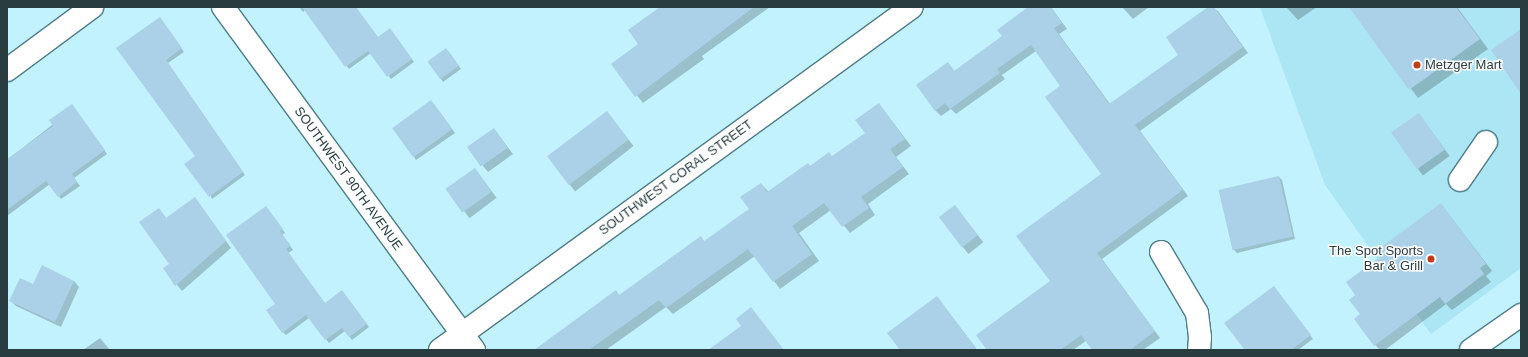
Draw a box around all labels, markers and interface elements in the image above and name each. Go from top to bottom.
place label: Metzger Mart [1425,57,1502,73]
marker: Metzger Mart [1412,60,1422,70]
street label: SOUTHWEST 90TH AVENUE [290,104,406,254]
street label: SOUTHWEST CORAL STREET [596,117,756,239]
place label: The Spot Sports Bar & Grill [1329,244,1423,275]
marker: The Spot Sports Bar & Grill [1426,254,1436,264]

